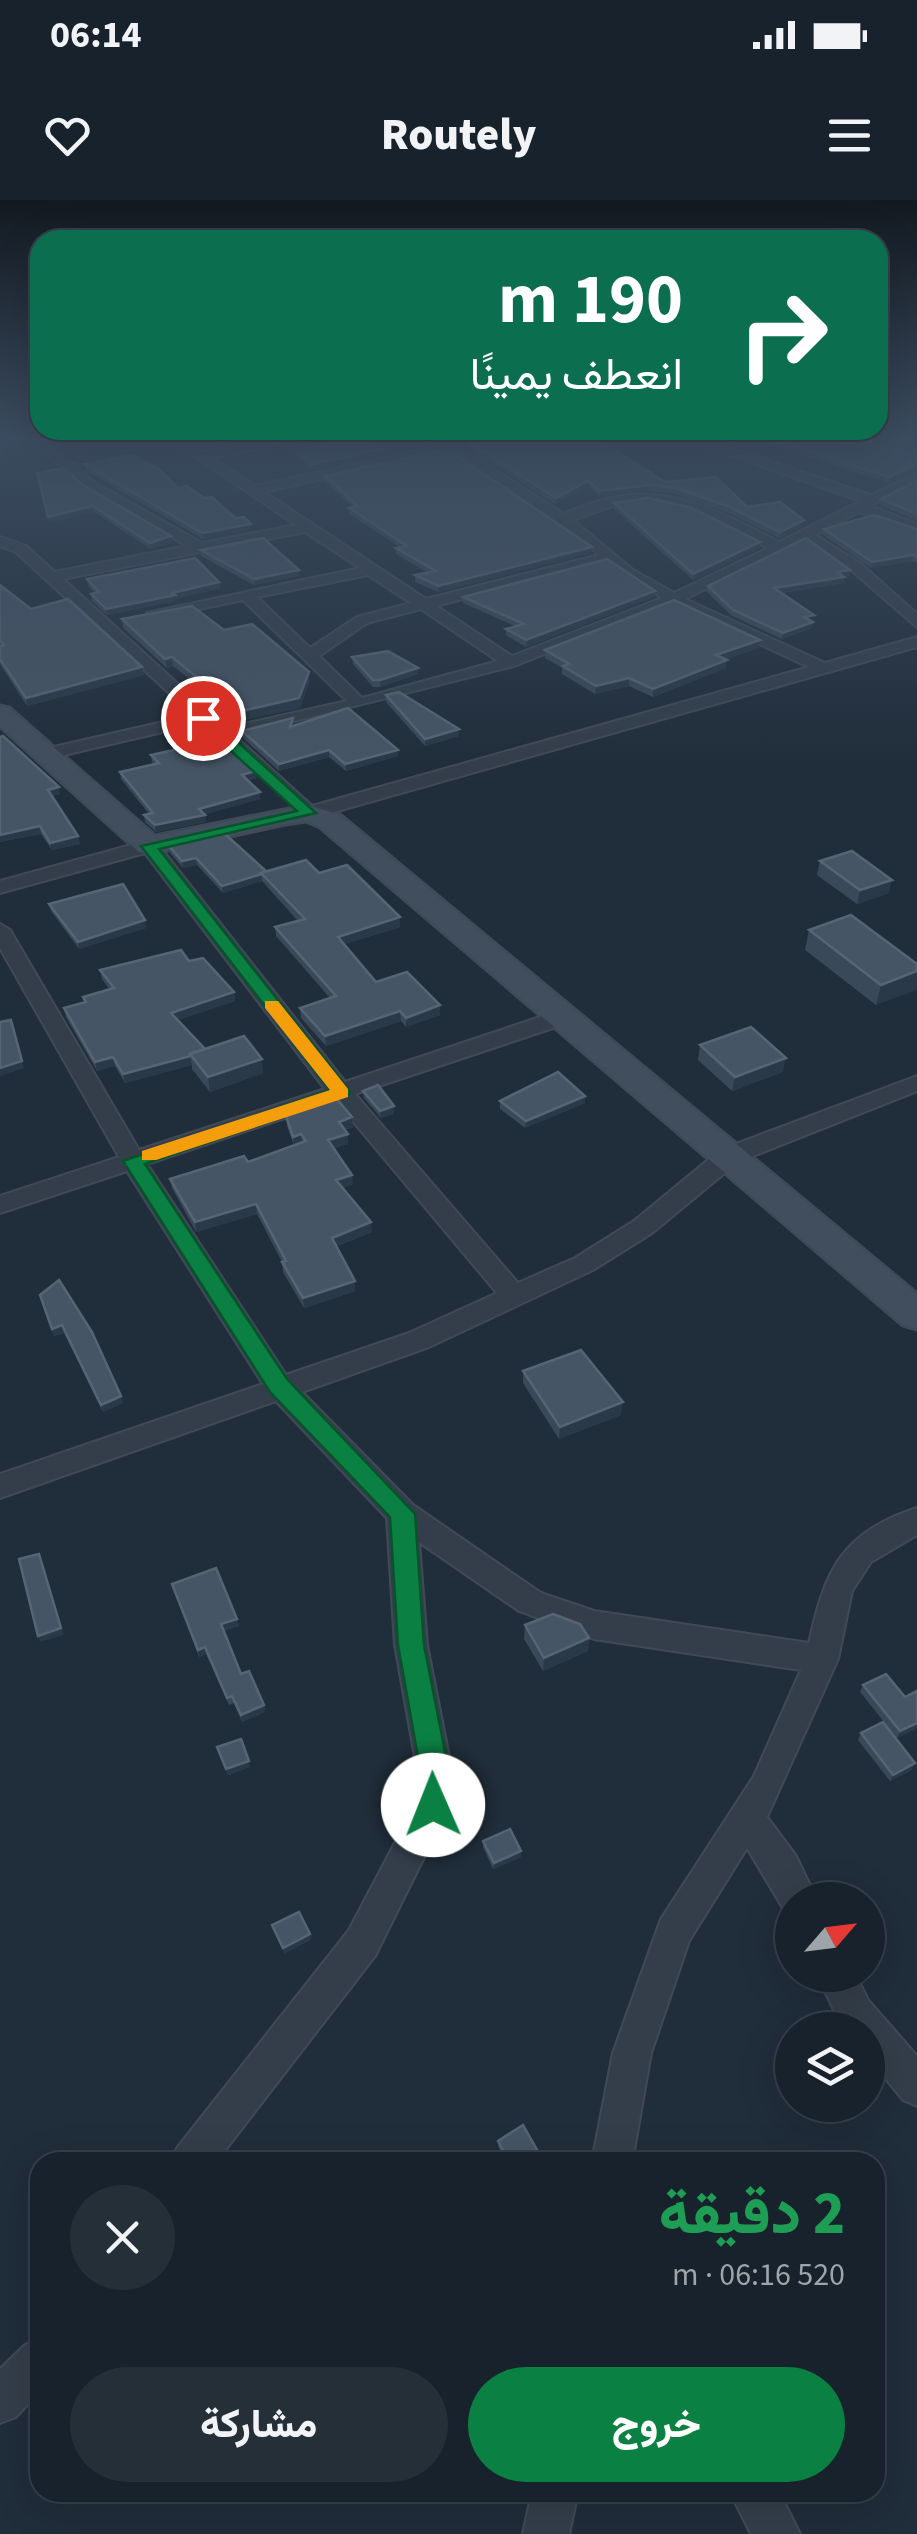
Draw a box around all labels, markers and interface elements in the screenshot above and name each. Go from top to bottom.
text: 06:14 [50,8,142,62]
text: Routely [381,103,536,167]
icon: heart [40,108,95,163]
icon: menu [822,108,877,163]
text: 190 m [498,250,683,350]
icon: right [718,270,848,400]
text: انعطف يمينًا [470,343,683,407]
pin [161,676,246,761]
icon: arrive [176,691,231,746]
position arrow [381,1753,485,1857]
north arrow [775,1882,885,1992]
map controls [775,1882,885,2122]
button: layers [775,2012,885,2122]
text: 2 دقيقة [659,2172,845,2257]
button: close [70,2185,175,2290]
text: 520 m · 06:16 [672,2252,845,2298]
button: مشاركة [70,2367,448,2482]
button: خروج [468,2367,845,2482]

